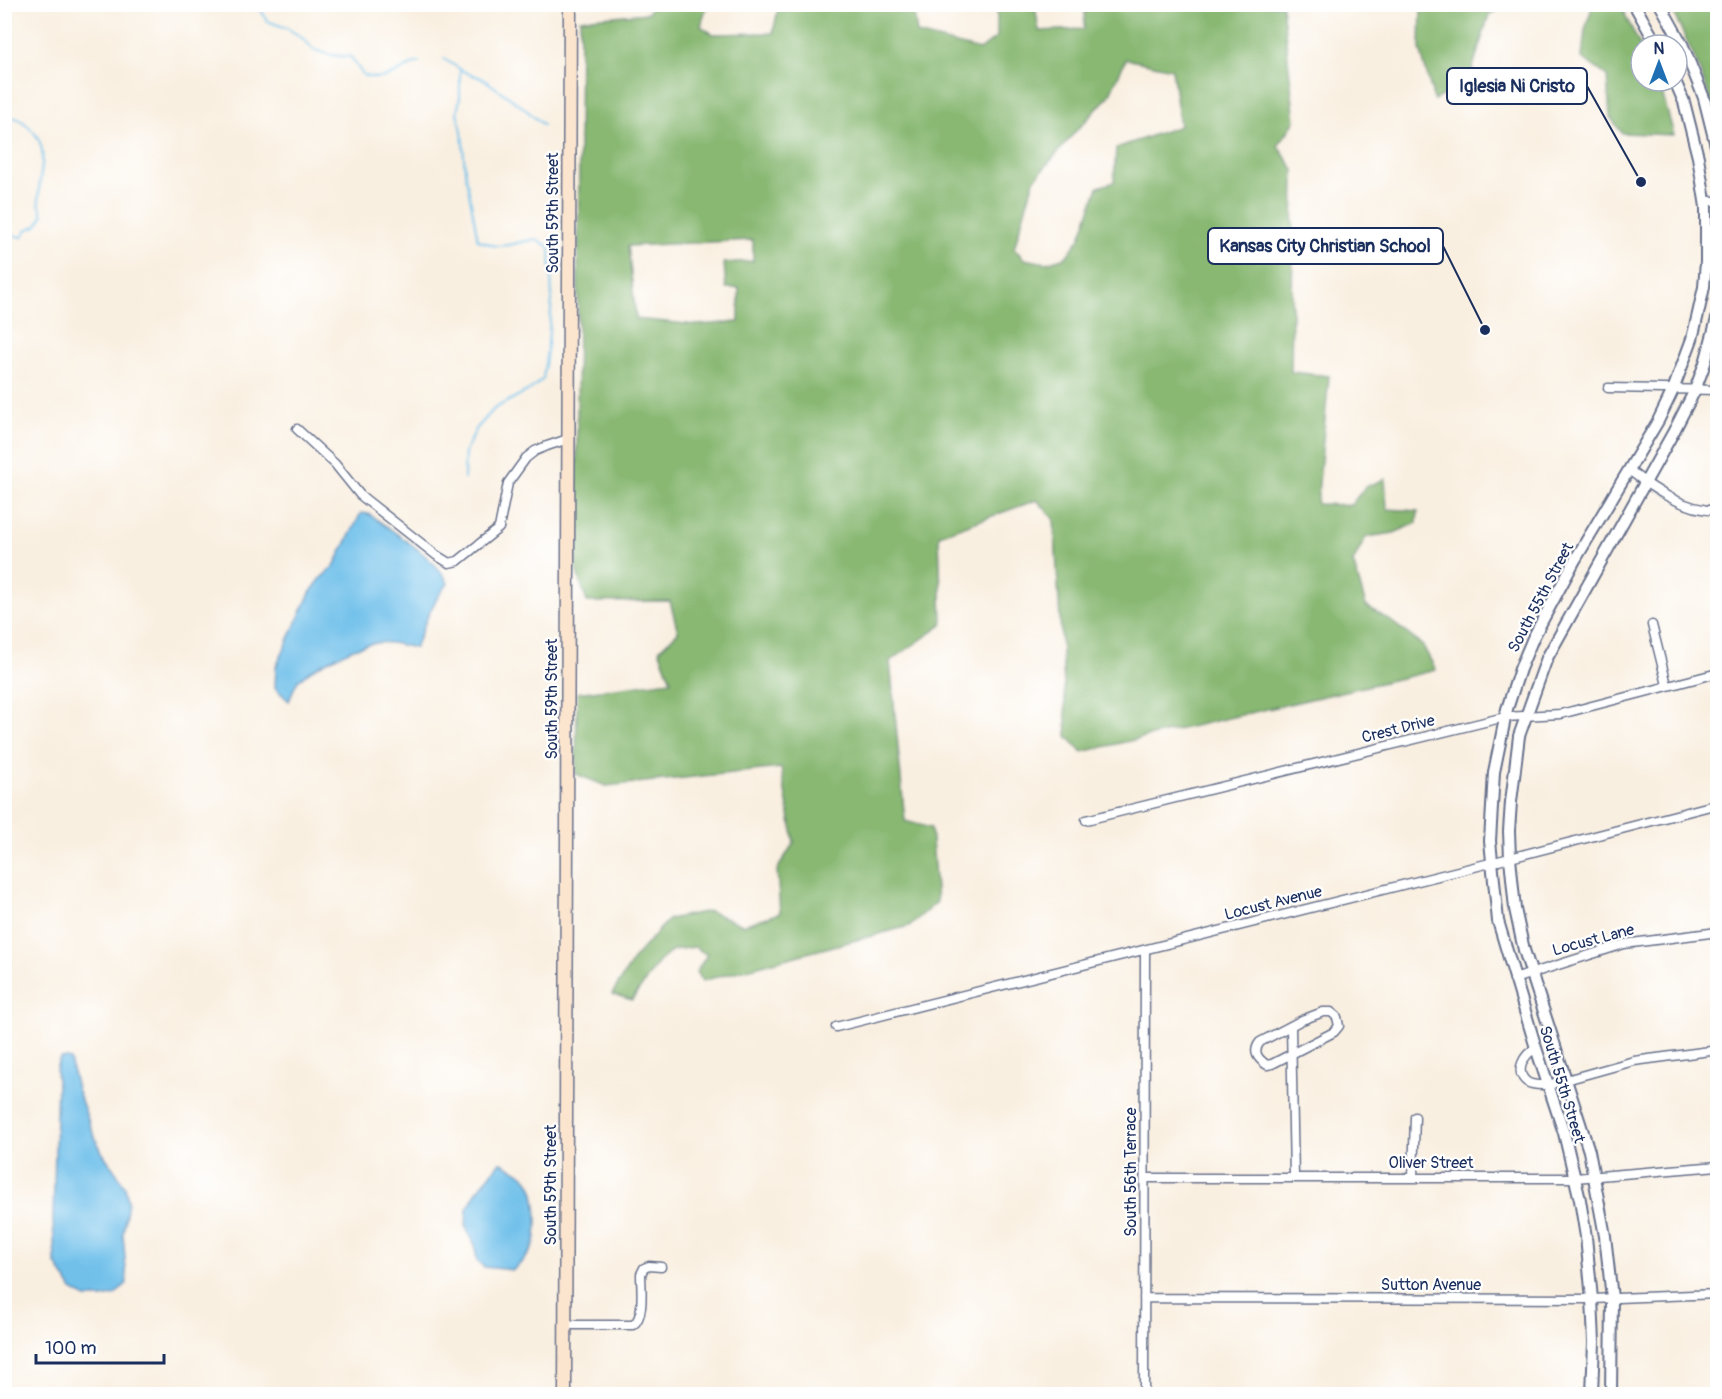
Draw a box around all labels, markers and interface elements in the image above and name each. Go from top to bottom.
north arrow [1629,33,1689,93]
text: N [1654,39,1665,59]
callout: Iglesia Ni Cristo [1447,68,1587,104]
text: Iglesia Ni Cristo [1459,75,1575,98]
street label: South 59th Street [543,152,563,274]
callout: Kansas City Christian School [1208,228,1443,264]
text: Kansas City Christian School [1219,235,1431,258]
street label: South 55th Street [1504,539,1579,656]
street label: South 59th Street [542,638,562,760]
street label: Crest Drive [1360,710,1437,748]
street label: Locust Avenue [1222,881,1324,925]
street label: Locust Lane [1550,919,1636,960]
street label: South 55th Street [1535,1023,1590,1146]
street label: South 56th Terrace [1121,1107,1141,1237]
street label: South 59th Street [541,1124,561,1246]
street label: Oliver Street [1389,1153,1474,1173]
street label: Sutton Avenue [1381,1275,1481,1295]
scale bar [36,1327,164,1365]
text: 100 m [45,1337,97,1360]

